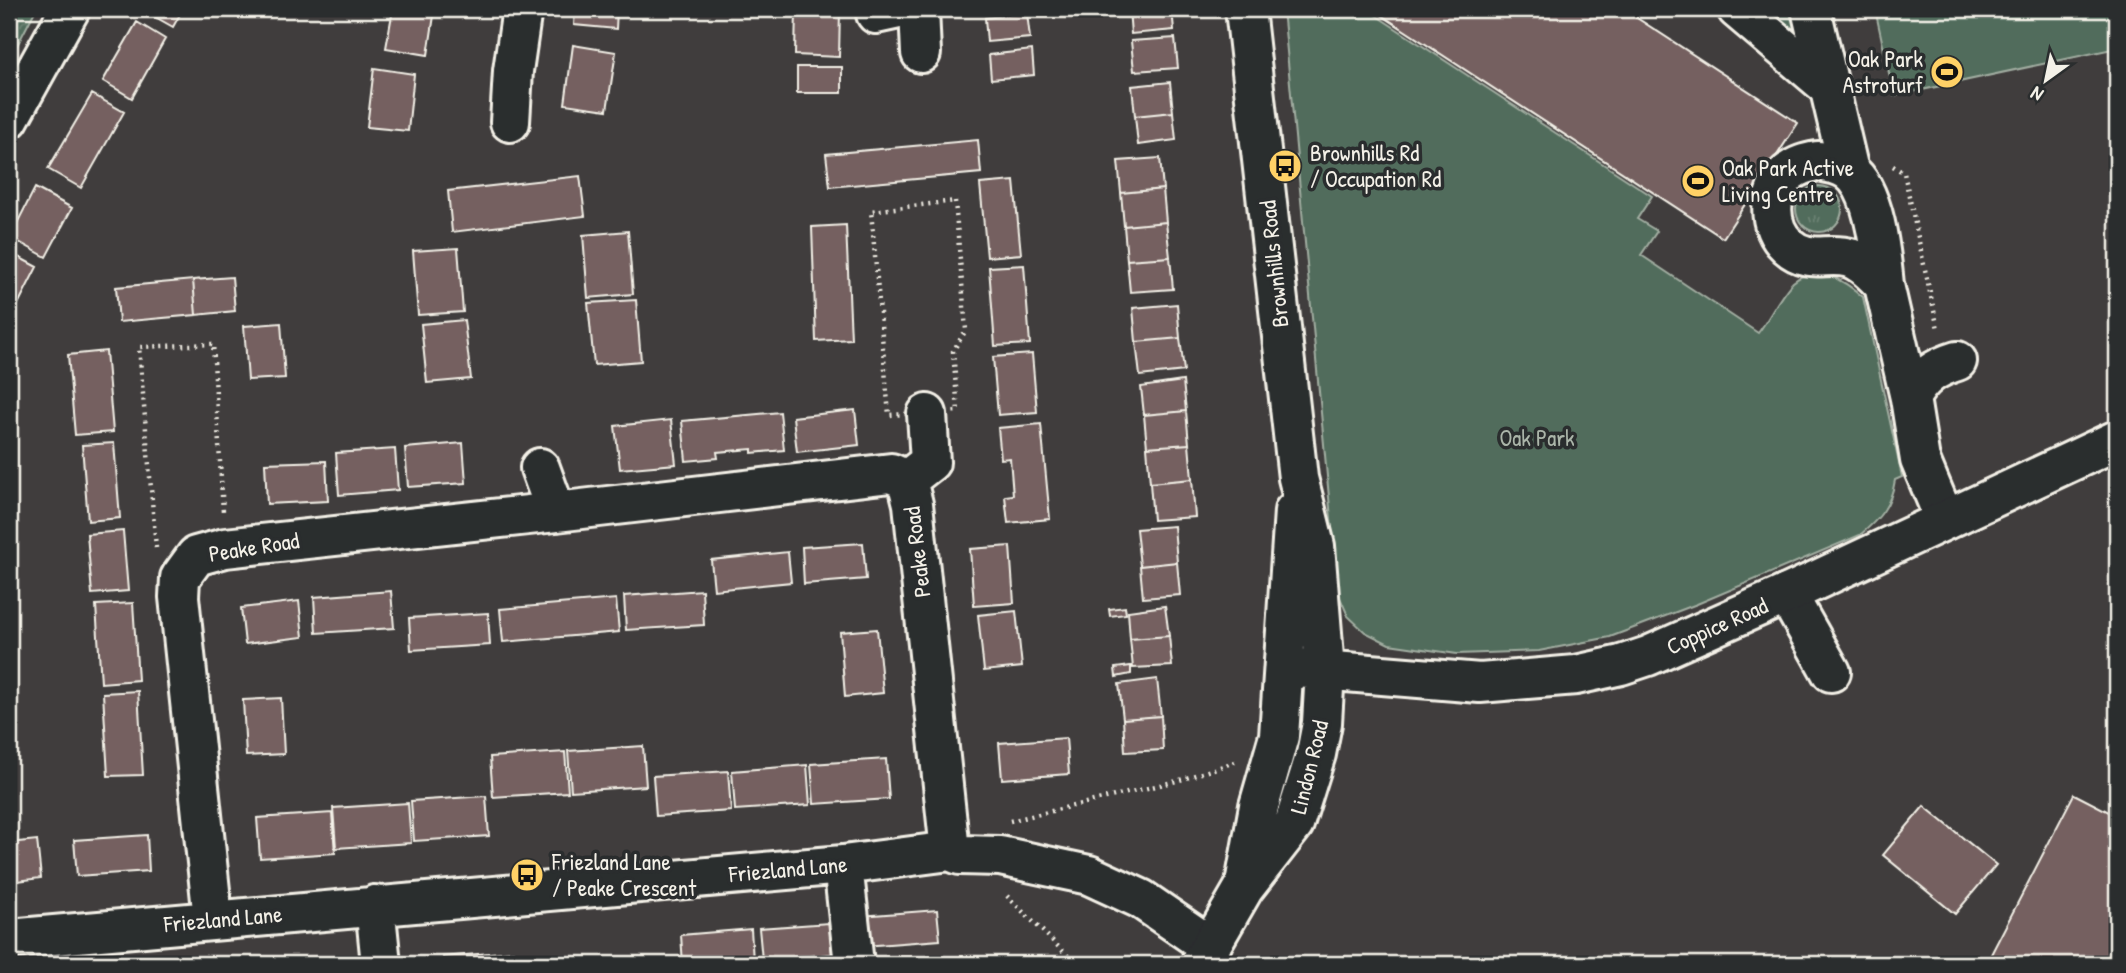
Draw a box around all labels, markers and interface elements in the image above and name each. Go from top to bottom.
place label: Oak Park Astroturf [1843,43,1924,100]
north arrow [2010,46,2080,116]
sports icon: Oak Park Astroturf [1928,53,1966,91]
text: N [2025,81,2048,108]
place label: Brownhills Rd / Occupation Rd [1310,137,1441,194]
bus stop icon: Brownhills Rd / Occupation Rd [1266,147,1304,185]
place label: Oak Park Active Living Centre [1722,152,1854,209]
sports icon: Oak Park Active Living Centre [1679,162,1717,200]
street label: Brownhills Road [1251,199,1296,329]
park label: Oak Park [1499,422,1575,453]
street label: Peake Road [896,505,937,599]
street label: Peake Road [207,524,301,569]
street label: Coppice Road [1661,589,1772,662]
street label: Lindon Road [1282,717,1335,817]
place label: Friezland Lane / Peake Crescent [551,846,697,903]
street label: Friezland Lane [727,848,848,889]
bus stop icon: Friezland Lane / Peake Crescent [508,856,546,894]
street label: Friezland Lane [162,898,283,939]

